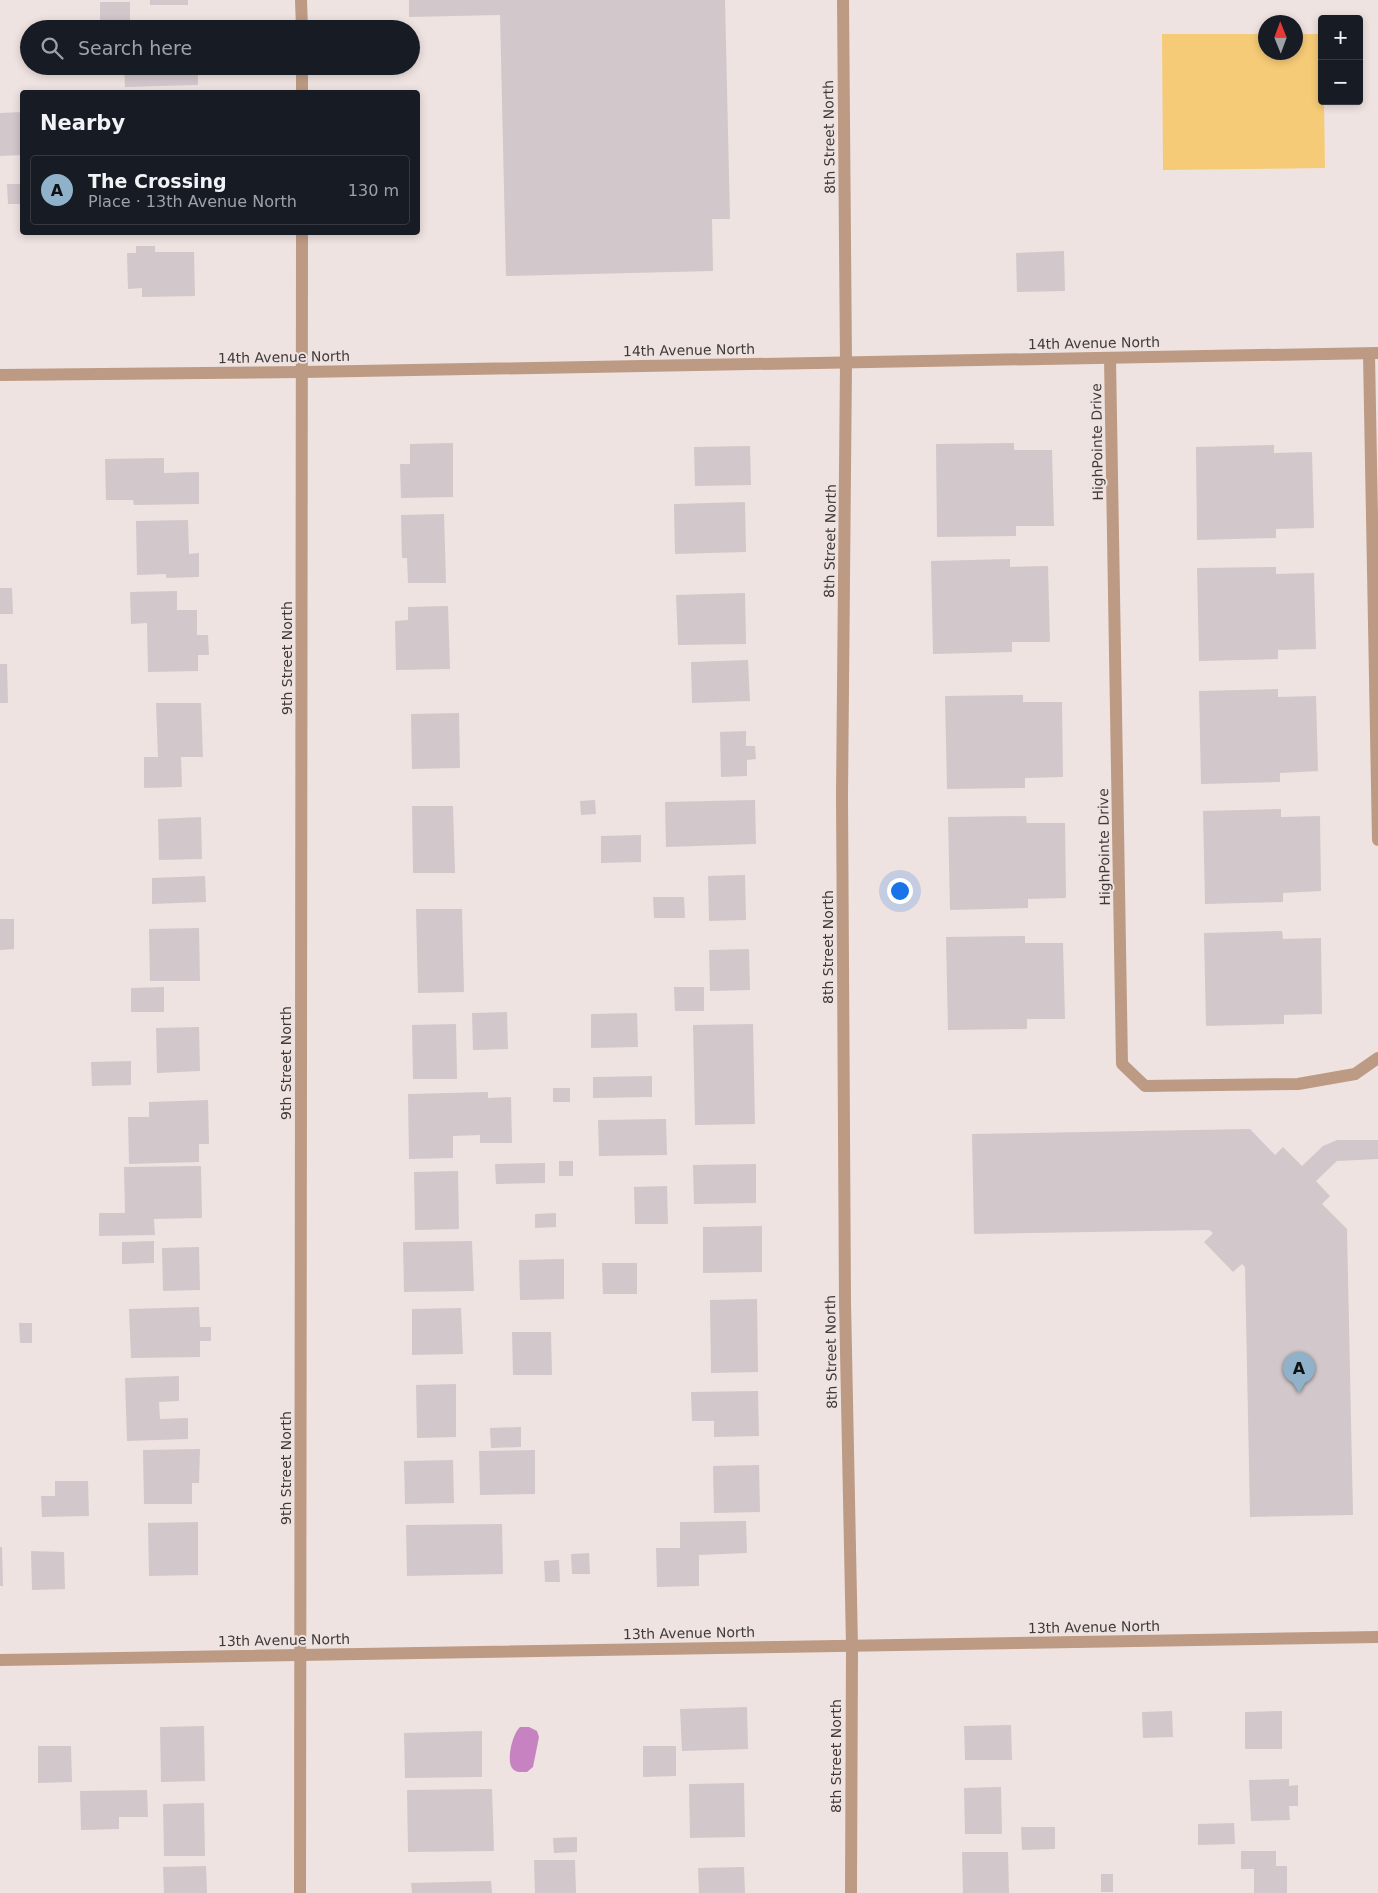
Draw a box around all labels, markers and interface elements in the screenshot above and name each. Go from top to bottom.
north arrow [1258,15,1303,60]
map controls [1318,15,1363,105]
button: + [1318,15,1363,60]
search box [20,20,420,75]
icon: search [38,34,66,62]
text: Search here [78,37,192,59]
button: − [1318,60,1363,105]
street label: 8th Street North [820,80,838,194]
text: Nearby [40,111,125,135]
text: The Crossing [88,170,227,192]
text: A [51,181,63,200]
text: 130 m [348,181,399,200]
text: Place · 13th Avenue North [88,192,297,211]
street label: 14th Avenue North [1028,334,1160,352]
street label: 14th Avenue North [623,341,755,359]
street label: 14th Avenue North [218,348,350,366]
street label: HighPointe Drive [1088,383,1106,501]
street label: 8th Street North [821,484,839,598]
street label: 9th Street North [279,601,295,715]
street label: HighPointe Drive [1095,788,1113,906]
your location [887,878,913,904]
street label: 8th Street North [820,890,836,1004]
street label: 9th Street North [278,1006,294,1120]
street label: 8th Street North [822,1295,840,1409]
pin: A [1283,1352,1315,1393]
street label: 9th Street North [278,1411,294,1525]
street label: 13th Avenue North [1028,1618,1160,1636]
street label: 13th Avenue North [623,1624,755,1642]
street label: 13th Avenue North [218,1631,350,1649]
street label: 8th Street North [828,1699,844,1813]

